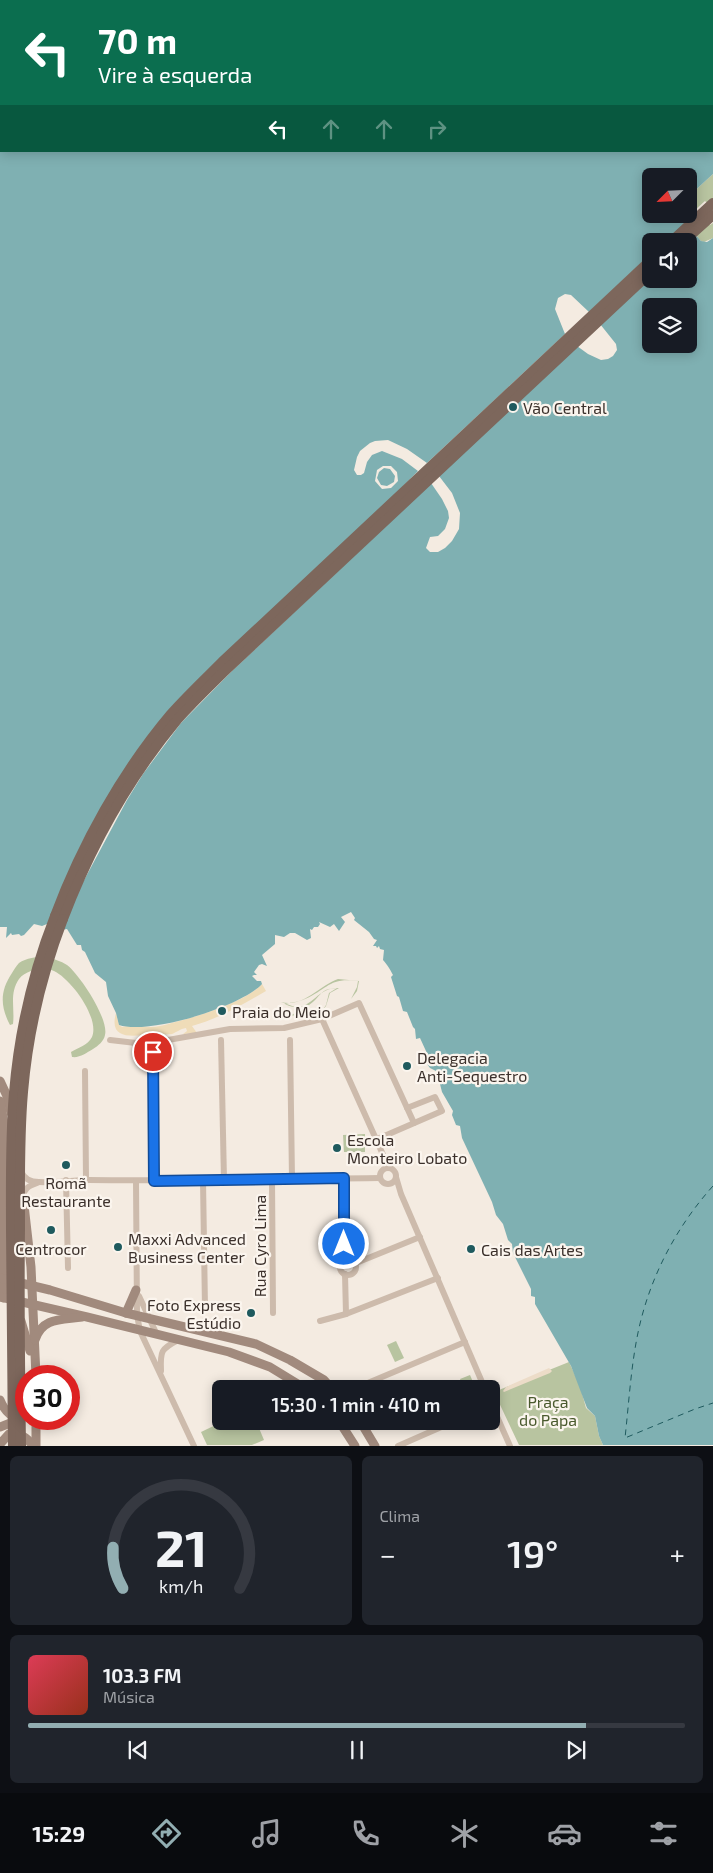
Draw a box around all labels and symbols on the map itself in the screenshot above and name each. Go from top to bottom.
north arrow [642,168,698,222]
place label: Vão Central [523,398,607,417]
marker: Vão Central [507,401,519,413]
place label: Praia do Meio [232,1002,330,1021]
marker: Praia do Meio [216,1005,228,1017]
pin [132,1031,174,1073]
place label: Delegacia Anti-Sequestro [417,1048,527,1085]
marker: Delegacia Anti-Sequestro [401,1060,413,1072]
place label: Escola Monteiro Lobato [347,1130,467,1167]
marker: Escola Monteiro Lobato [331,1142,343,1154]
marker: Romã Restaurante [60,1159,72,1171]
place label: Romã Restaurante [21,1173,111,1210]
street label: Rua Cyro Lima [250,1195,269,1297]
position arrow [317,1217,369,1269]
marker: Centrocor [45,1224,57,1236]
place label: Maxxi Advanced Business Center [128,1229,246,1266]
place label: Centrocor [15,1239,87,1258]
place label: Cais das Artes [481,1240,583,1259]
marker: Maxxi Advanced Business Center [112,1241,124,1253]
marker: Cais das Artes [465,1243,477,1255]
place label: Foto Express Estúdio [147,1295,241,1332]
marker: Foto Express Estúdio [245,1307,257,1319]
speed limit sign: 30 [15,1365,80,1430]
park label: Praça do Papa [519,1392,577,1429]

